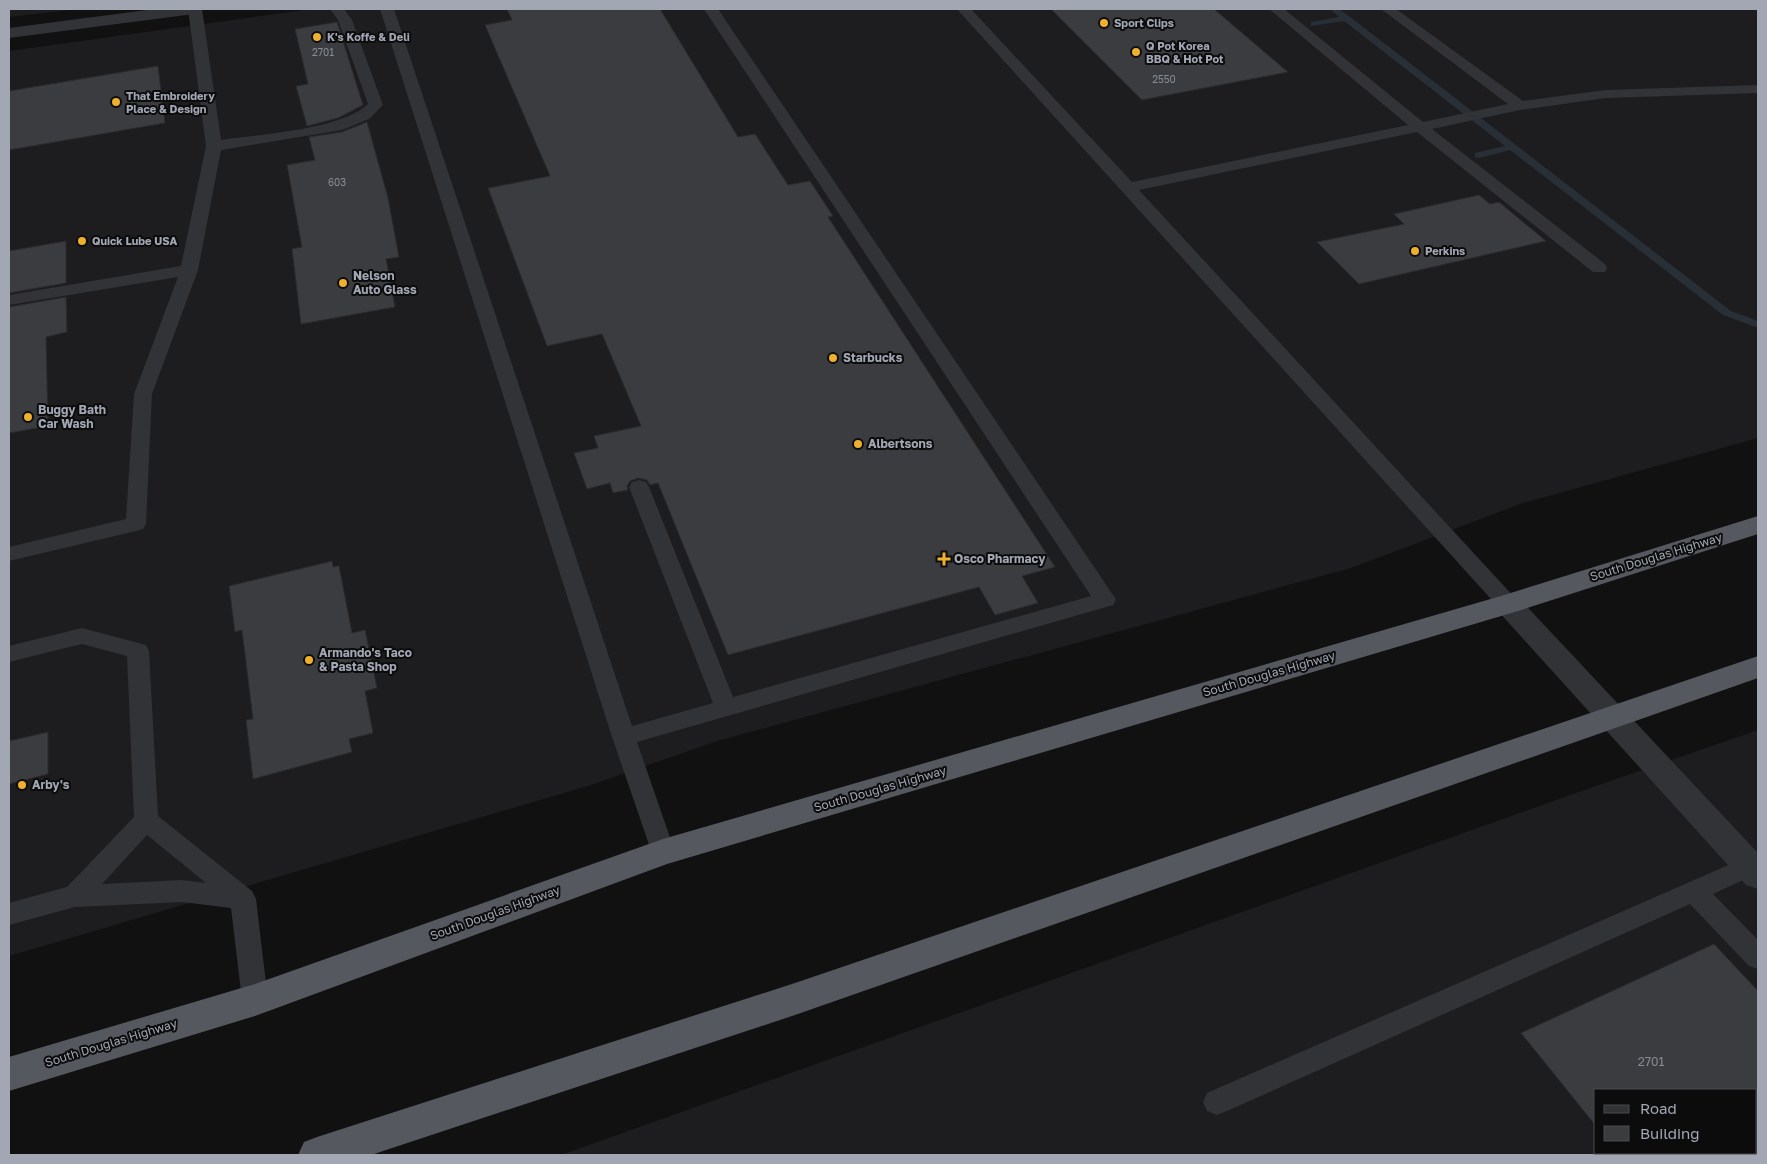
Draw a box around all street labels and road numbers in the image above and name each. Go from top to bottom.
street label: South Douglas Highway [1588,529,1724,584]
street label: South Douglas Highway [1201,647,1337,700]
street label: South Douglas Highway [812,762,948,815]
street label: South Douglas Highway [428,882,562,943]
street label: South Douglas Highway [43,1015,179,1070]

